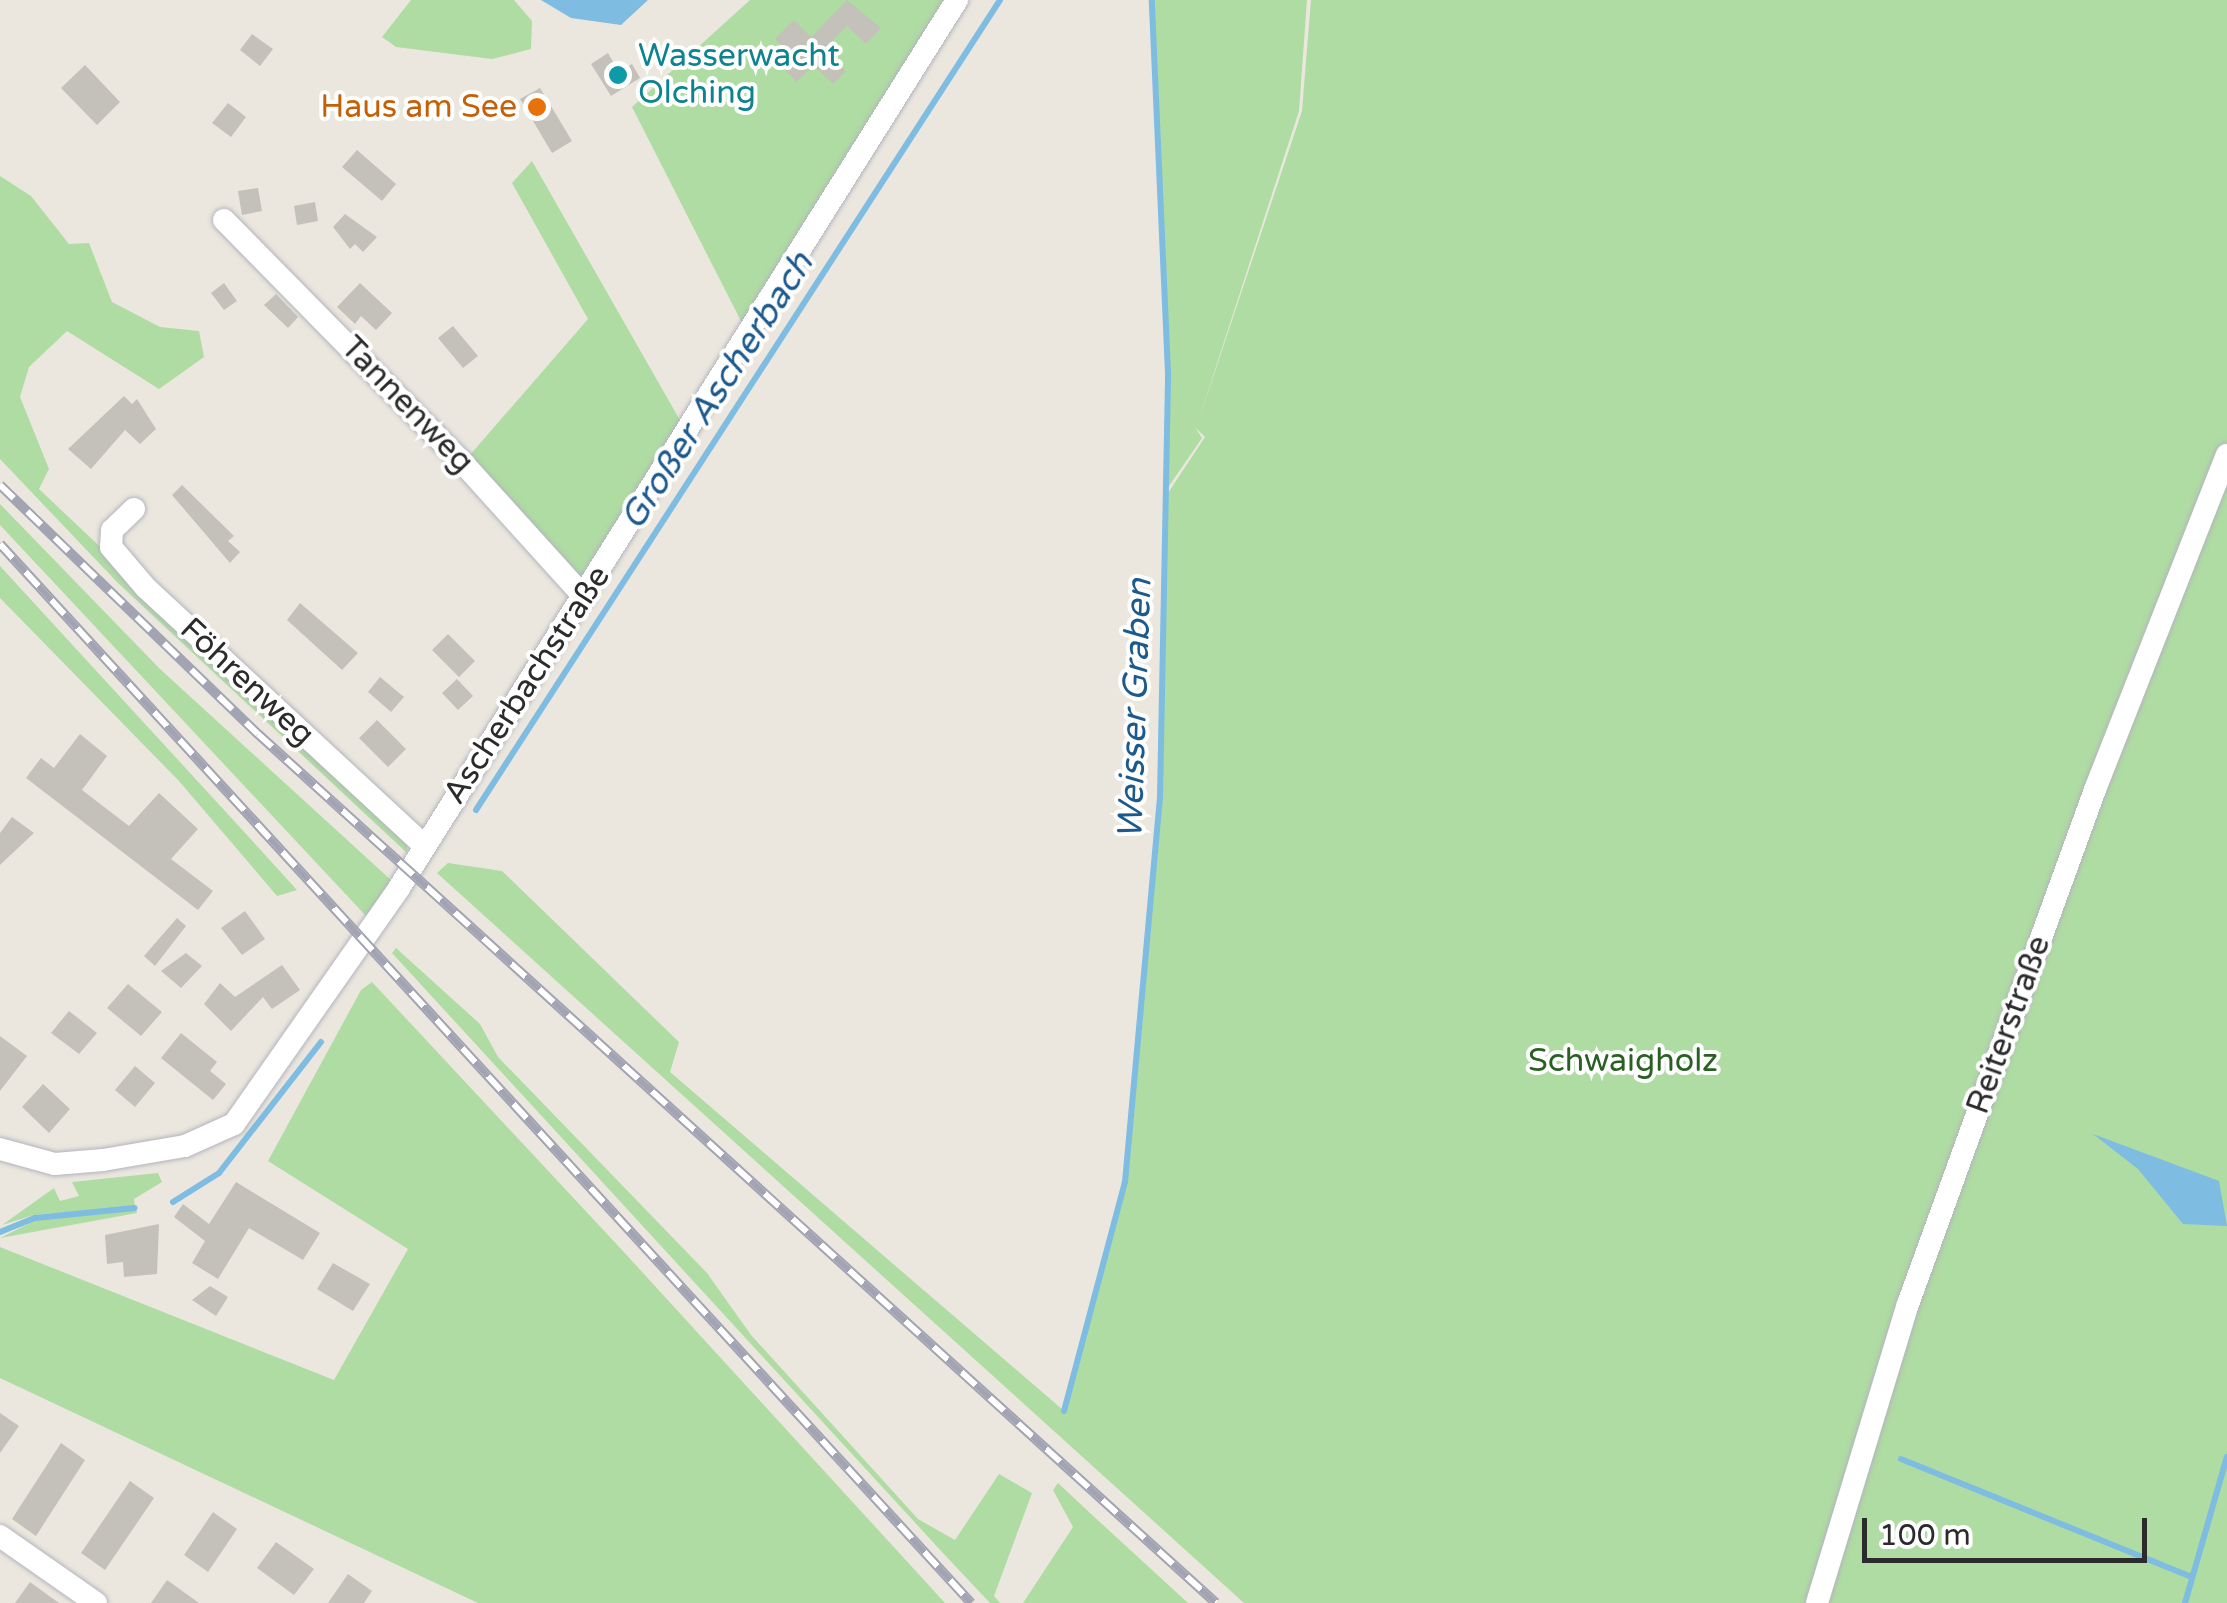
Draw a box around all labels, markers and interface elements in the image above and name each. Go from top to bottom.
place label: Wasserwacht Olching [638,38,840,113]
marker: Wasserwacht Olching [607,64,629,86]
place label: Haus am See [320,88,517,126]
marker: Haus am See [526,96,548,118]
water label: Großer Ascherbach [612,245,822,537]
street label: Tannenweg [333,329,481,481]
street label: Ascherbachstraße [436,559,618,811]
water label: Weisser Graben [1109,578,1161,840]
street label: Föhrenweg [172,610,322,754]
street label: Reiterstraße [1959,931,2059,1119]
park label: Schwaigholz [1528,1042,1718,1080]
scale bar [1867,1498,2152,1560]
text: 100 m [1879,1517,1971,1554]

